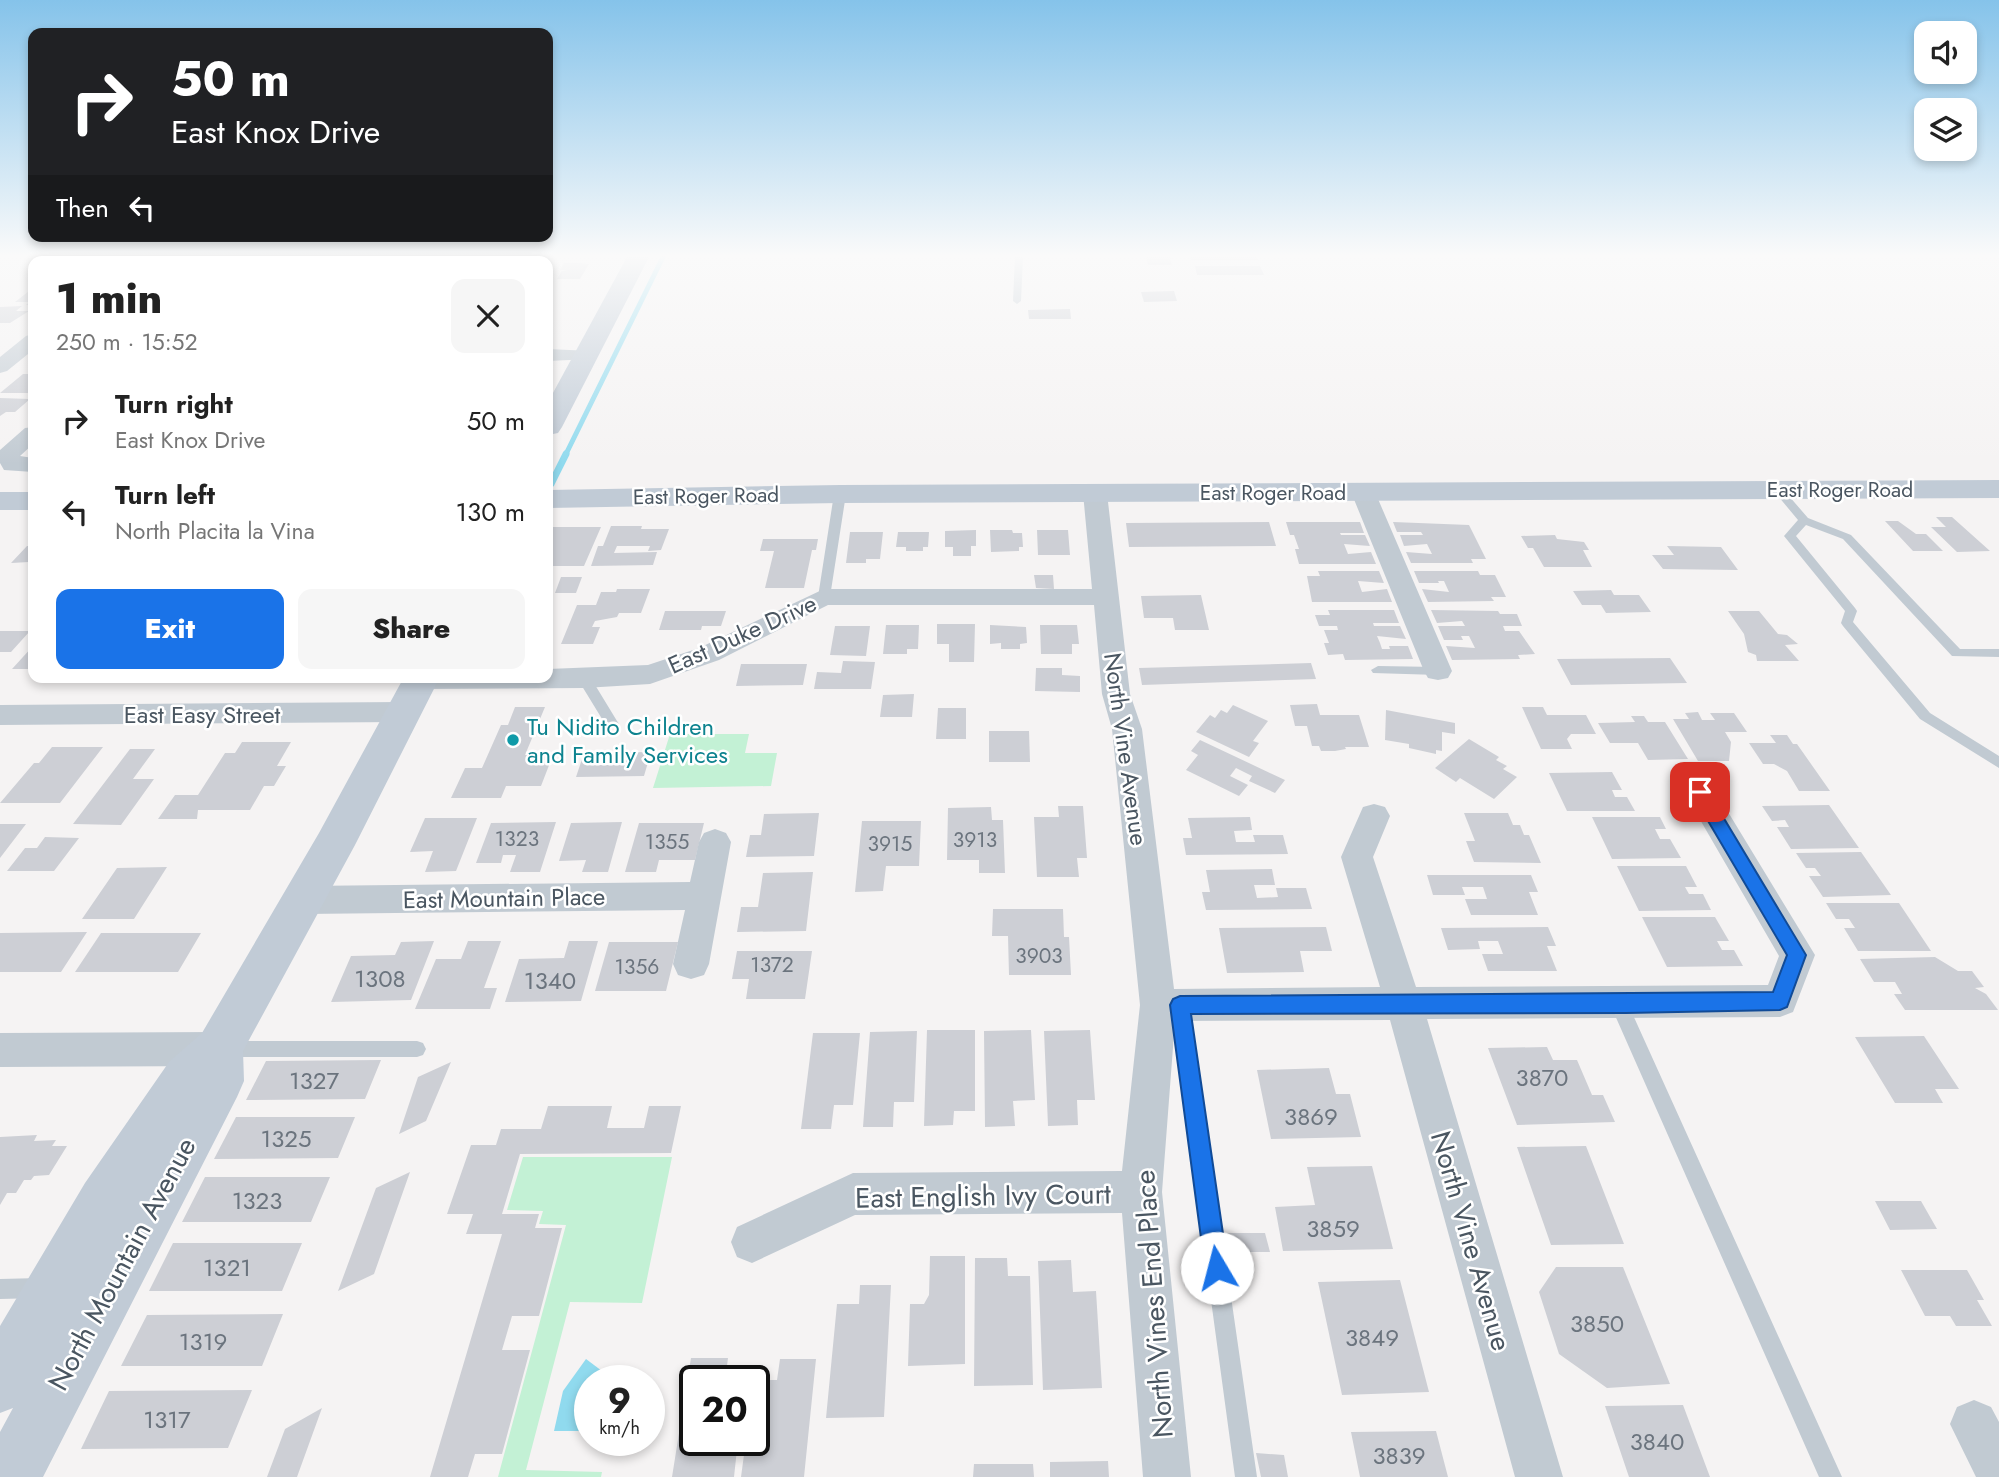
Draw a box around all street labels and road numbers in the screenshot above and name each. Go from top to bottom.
street label: East Roger Road [1767,475,1913,505]
street label: East Roger Road [1200,478,1346,508]
street label: East Roger Road [633,480,779,512]
street label: East Duke Drive [662,586,822,682]
street label: North Vine Avenue [1095,650,1157,848]
street label: East Easy Street [124,697,281,732]
street label: East Mountain Place [402,879,606,917]
street label: North Vine Avenue [1420,1126,1522,1356]
street label: North Mountain Avenue [38,1130,206,1398]
street label: North Vines End Place [1124,1169,1184,1439]
street label: East English Ivy Court [855,1173,1111,1219]

